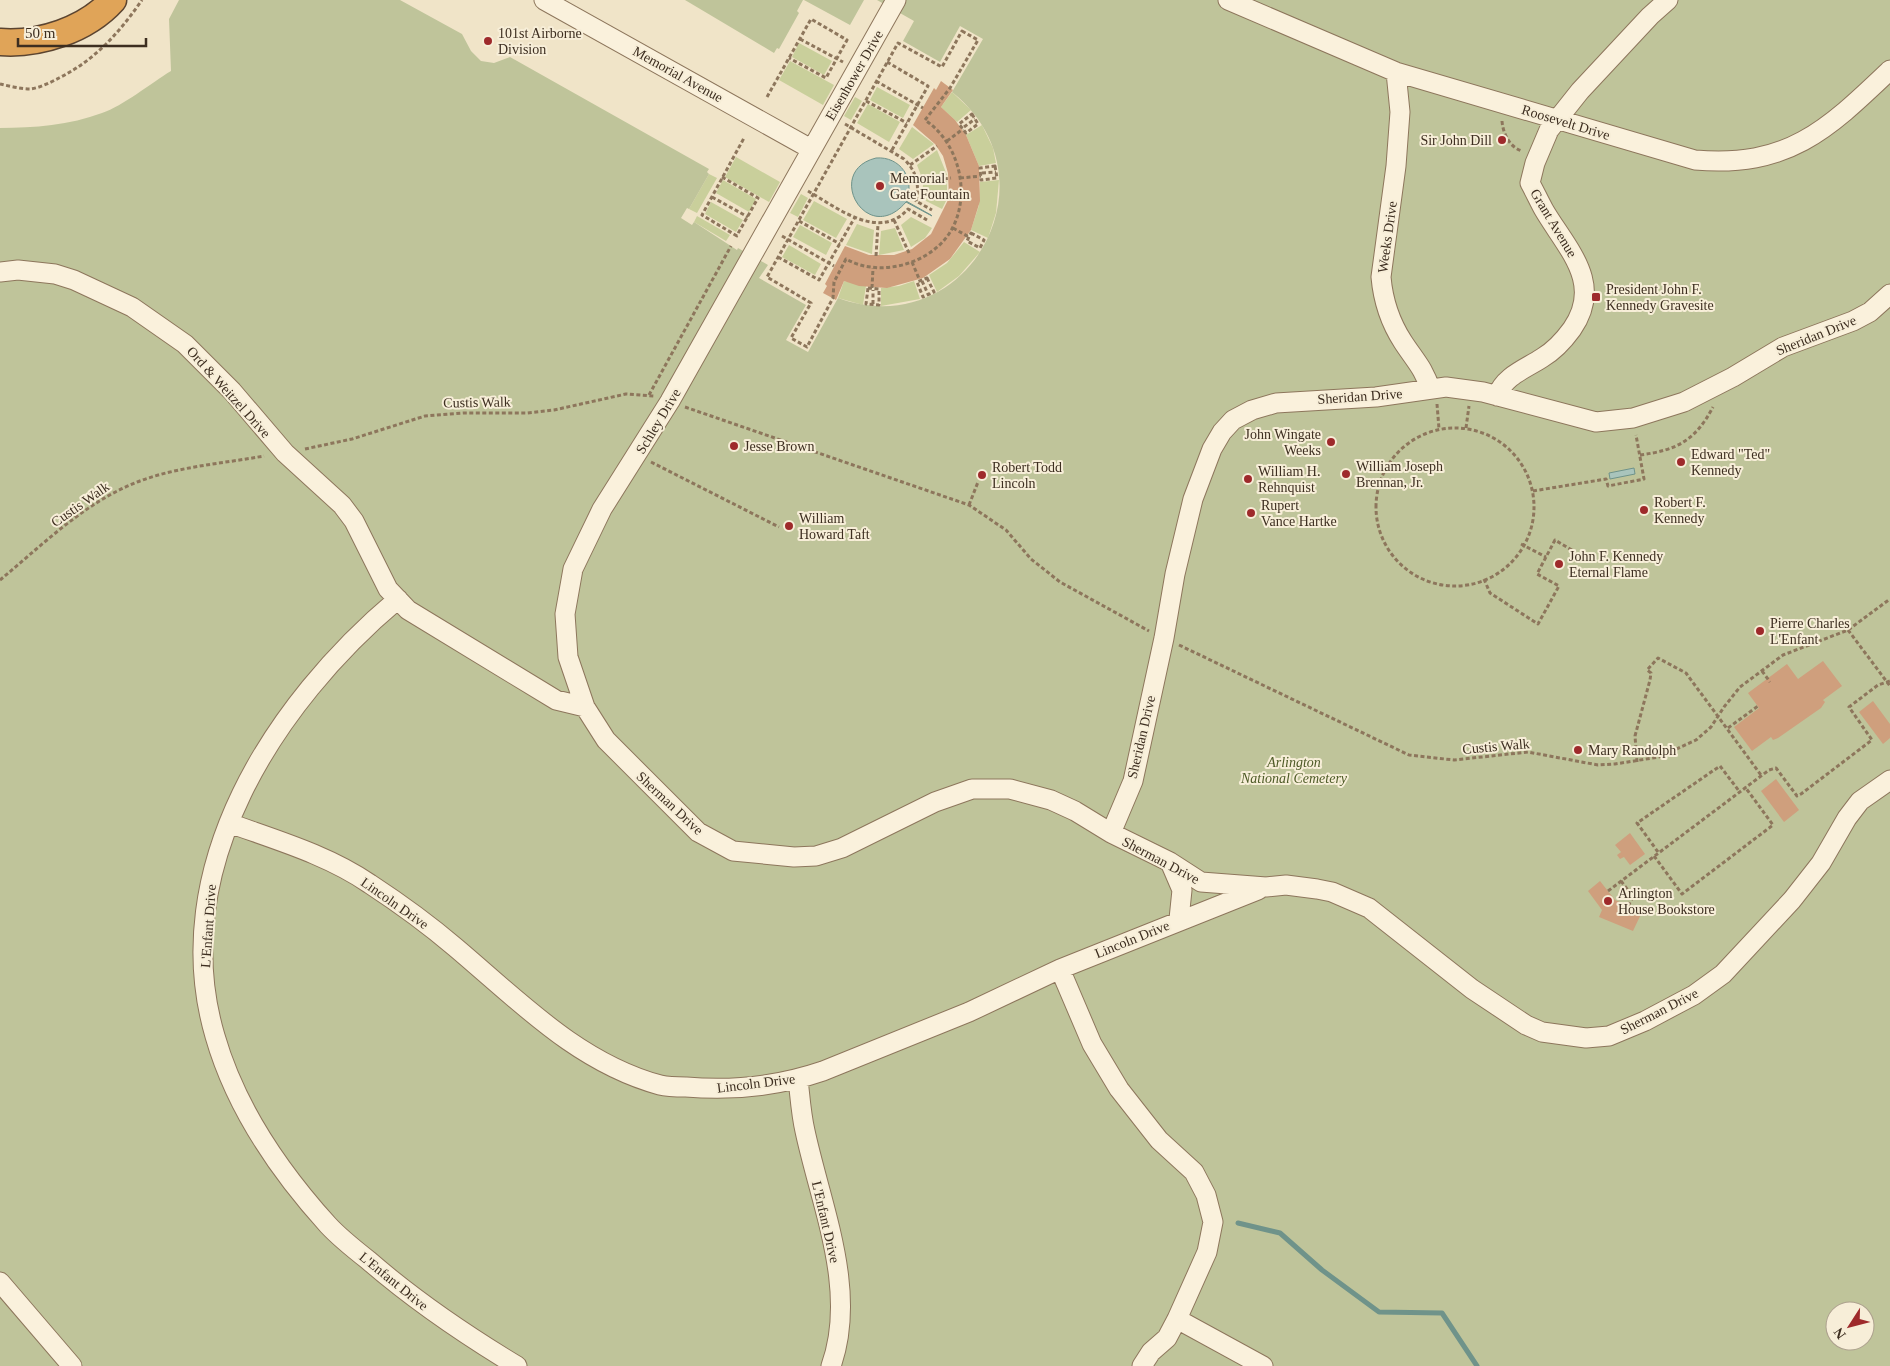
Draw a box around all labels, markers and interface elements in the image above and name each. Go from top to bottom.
scale bar [18,15,145,47]
text: 50 m [25,25,56,41]
place label: 101st Airborne Division [498,26,582,57]
street label: Eisenhower Drive [823,28,886,123]
marker: 101st Airborne Division [482,35,494,47]
street label: Memorial Avenue [630,44,725,105]
street label: Roosevelt Drive [1520,102,1612,143]
place label: Sir John Dill [1420,133,1492,148]
marker: Sir John Dill [1496,134,1508,146]
place label: Memorial Gate Fountain [890,171,970,202]
marker: Memorial Gate Fountain [874,180,886,192]
street label: Grant Avenue [1527,186,1580,260]
street label: Weeks Drive [1375,200,1400,274]
place label: President John F. Kennedy Gravesite [1606,282,1714,313]
marker: President John F. Kennedy Gravesite [1590,291,1602,303]
street label: Sheridan Drive [1774,313,1858,358]
street label: Ord & Weitzel Drive [184,344,273,441]
street label: Schley Drive [633,386,684,457]
street label: Sheridan Drive [1317,386,1403,407]
street label: Custis Walk [443,394,511,411]
place label: John Wingate Weeks [1244,427,1321,458]
marker: John Wingate Weeks [1325,436,1337,448]
place label: Jesse Brown [744,439,814,454]
marker: Jesse Brown [728,440,740,452]
place label: Edward "Ted" Kennedy [1691,447,1770,478]
marker: Edward "Ted" Kennedy [1675,456,1687,468]
place label: William Joseph Brennan, Jr. [1356,459,1443,490]
place label: Robert Todd Lincoln [992,460,1062,491]
place label: William H. Rehnquist [1258,464,1320,495]
marker: William Joseph Brennan, Jr. [1340,468,1352,480]
marker: Robert Todd Lincoln [976,469,988,481]
marker: William H. Rehnquist [1242,473,1254,485]
street label: Custis Walk [48,479,112,530]
place label: Robert F. Kennedy [1654,495,1706,526]
place label: Rupert Vance Hartke [1261,498,1337,529]
marker: Robert F. Kennedy [1638,504,1650,516]
marker: Rupert Vance Hartke [1245,507,1257,519]
place label: William Howard Taft [799,511,870,542]
marker: William Howard Taft [783,520,795,532]
place label: John F. Kennedy Eternal Flame [1569,549,1663,580]
marker: John F. Kennedy Eternal Flame [1553,558,1565,570]
place label: Pierre Charles L'Enfant [1770,616,1850,647]
marker: Pierre Charles L'Enfant [1754,625,1766,637]
street label: Sheridan Drive [1125,694,1158,780]
street label: Custis Walk [1462,736,1530,757]
place label: Mary Randolph [1588,743,1676,758]
marker: Mary Randolph [1572,744,1584,756]
park label: Arlington National Cemetery [1240,755,1348,786]
street label: Sherman Drive [633,769,706,838]
street label: Sherman Drive [1120,834,1202,887]
street label: Lincoln Drive [358,875,431,932]
street label: L'Enfant Drive [198,884,219,968]
place label: Arlington House Bookstore [1618,886,1715,917]
marker: Arlington House Bookstore [1602,895,1614,907]
street label: Lincoln Drive [1093,918,1172,961]
street label: Sherman Drive [1618,985,1701,1037]
street label: Lincoln Drive [716,1071,796,1096]
street label: L'Enfant Drive [809,1180,842,1265]
street label: L'Enfant Drive [356,1249,431,1314]
north arrow [1825,1301,1875,1351]
text: N [1831,1325,1849,1342]

